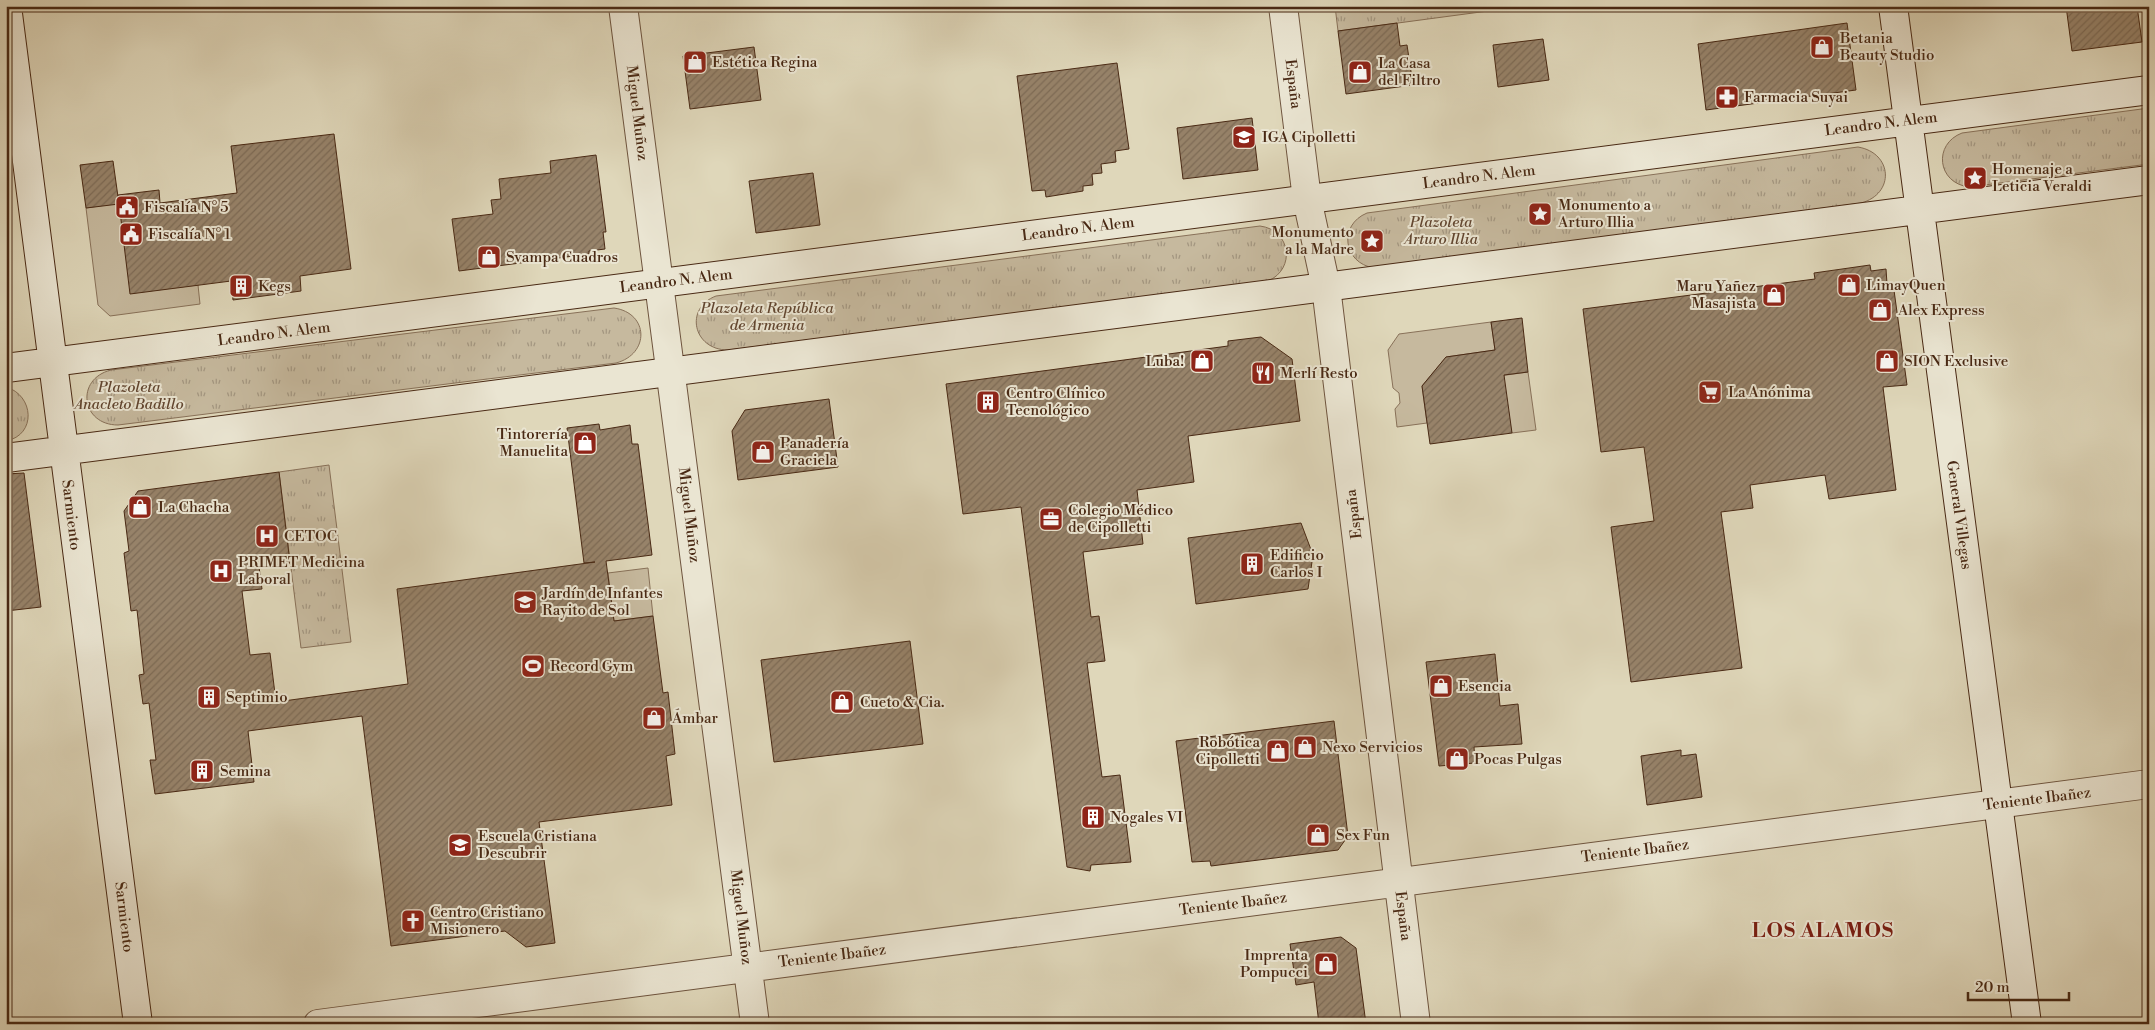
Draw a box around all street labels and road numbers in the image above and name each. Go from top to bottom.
street label: España [1281,58,1306,110]
street label: Miguel Muñoz [622,64,652,162]
street label: Leandro N. Alem [1823,108,1939,140]
street label: Leandro N. Alem [1421,161,1537,193]
street label: Leandro N. Alem [1020,213,1136,245]
street label: Leandro N. Alem [618,265,734,297]
street label: Leandro N. Alem [216,318,332,350]
street label: General Villegas [1942,459,1976,571]
street label: Miguel Muñoz [674,466,704,564]
street label: Sarmiento [57,479,85,551]
street label: España [1341,488,1366,540]
street label: Teniente Ibañez [1982,783,2092,815]
street label: Teniente Ibañez [1580,835,1690,867]
street label: Miguel Muñoz [726,868,756,966]
street label: Sarmiento [110,881,138,953]
street label: Teniente Ibañez [1178,888,1288,920]
street label: España [1391,890,1416,942]
street label: Teniente Ibañez [777,940,887,972]

